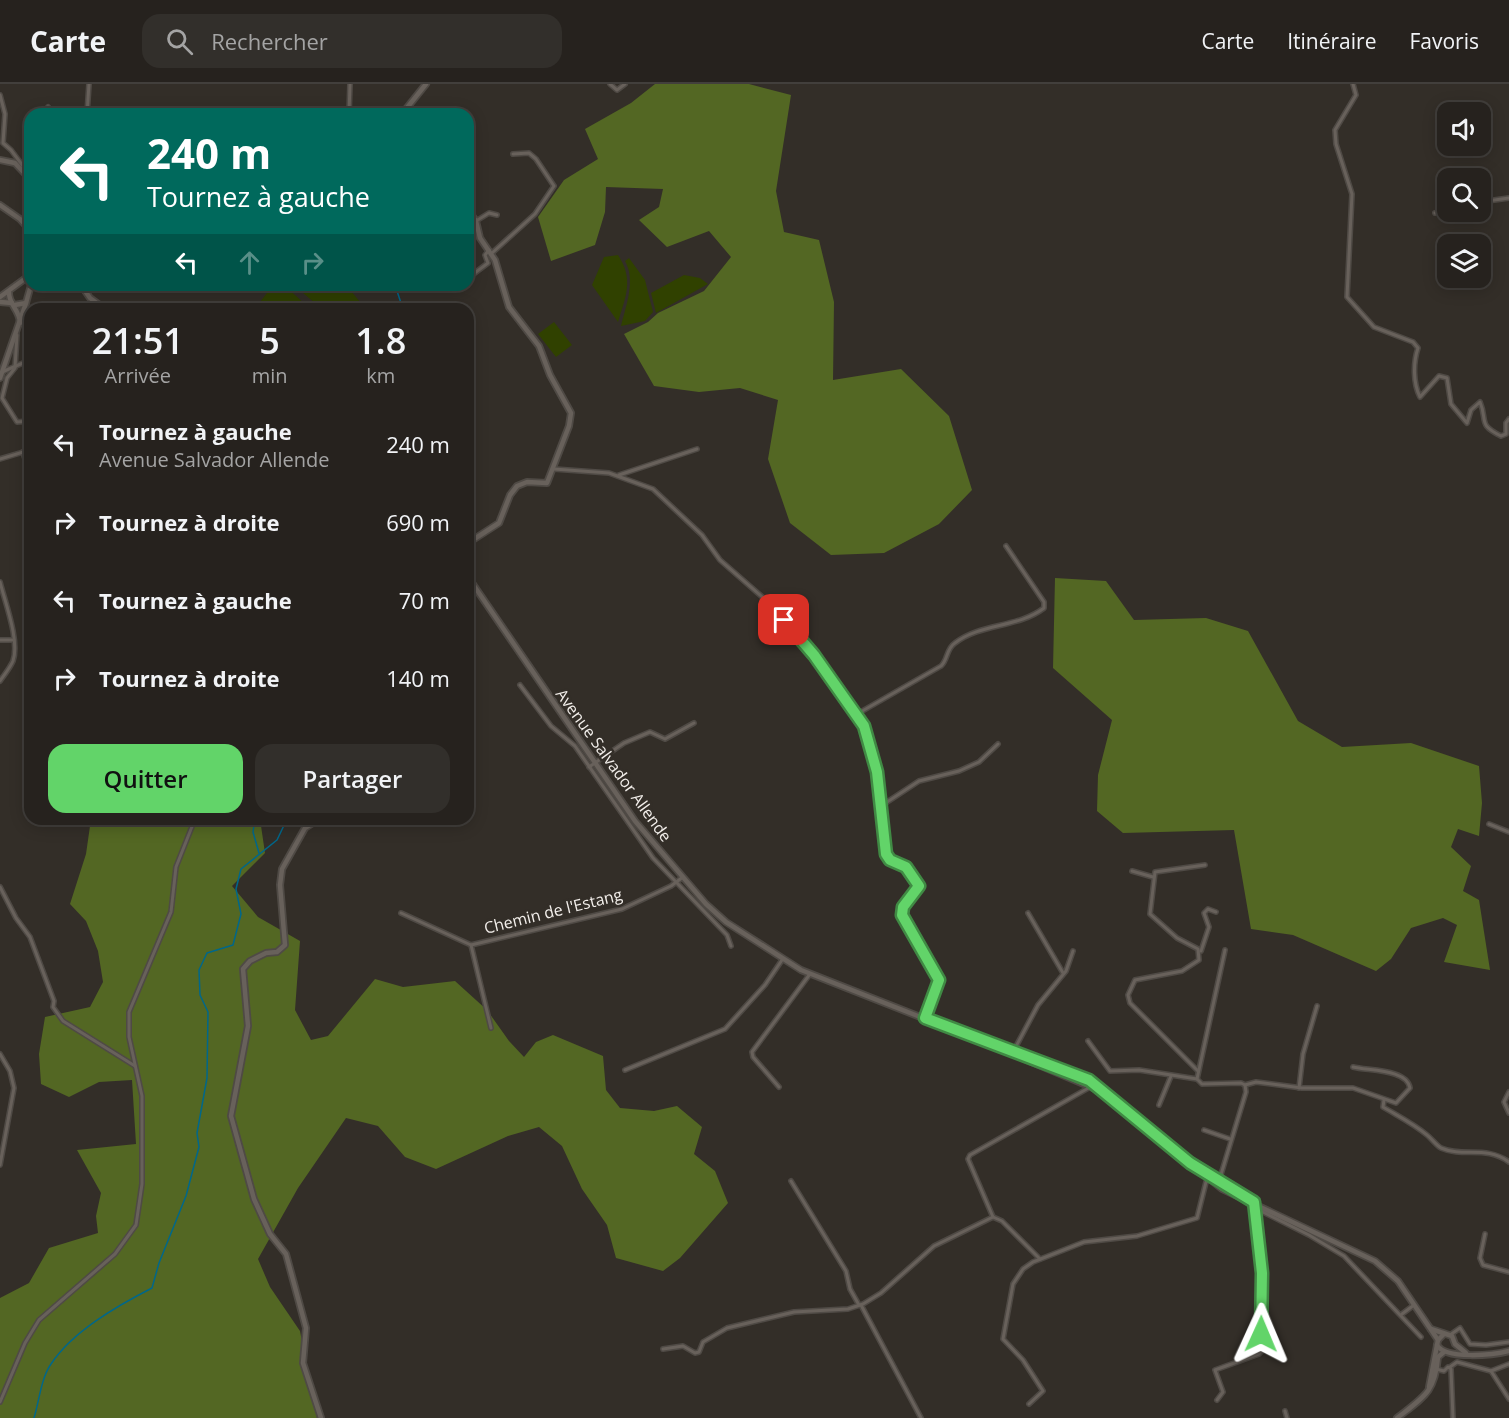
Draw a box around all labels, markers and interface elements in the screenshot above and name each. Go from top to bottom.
search box [142,14,562,68]
text: Carte [30,22,106,60]
icon: search [163,25,196,58]
text: Rechercher [211,26,328,56]
text: Carte [1201,27,1254,55]
text: Itinéraire [1287,27,1376,55]
text: Favoris [1409,27,1479,55]
map controls [1437,102,1491,288]
button: sound [1437,102,1491,156]
text: 240 m [147,124,271,181]
icon: left [48,132,126,210]
button: search [1437,168,1491,222]
text: Tournez à gauche [147,178,370,215]
button: layers [1437,234,1491,288]
icon: left [170,246,203,279]
icon: ahead [233,246,266,279]
icon: right [296,246,329,279]
text: 21:51 [92,316,184,365]
text: 5 [259,316,280,365]
text: 1.8 [355,316,406,365]
text: Arrivée [105,362,171,389]
text: min [252,362,287,389]
text: km [366,362,395,389]
text: Tournez à gauche [99,416,292,446]
icon: left [48,428,81,461]
text: 240 m [386,429,450,459]
text: Avenue Salvador Allende [99,446,329,473]
icon: right [48,506,81,539]
text: Tournez à droite [99,507,280,537]
text: 690 m [386,507,450,537]
icon: left [48,584,81,617]
text: Tournez à gauche [99,585,292,615]
text: 70 m [399,585,450,615]
pin [758,594,809,645]
icon: arrive [767,603,800,636]
icon: right [48,662,81,695]
text: Tournez à droite [99,663,280,693]
text: 140 m [386,663,450,693]
street label: Avenue Salvador Allende [551,684,677,846]
button: Quitter [48,744,243,813]
button: Partager [255,744,450,813]
street label: Chemin de l'Estang [482,883,625,939]
position arrow [1229,1302,1293,1366]

